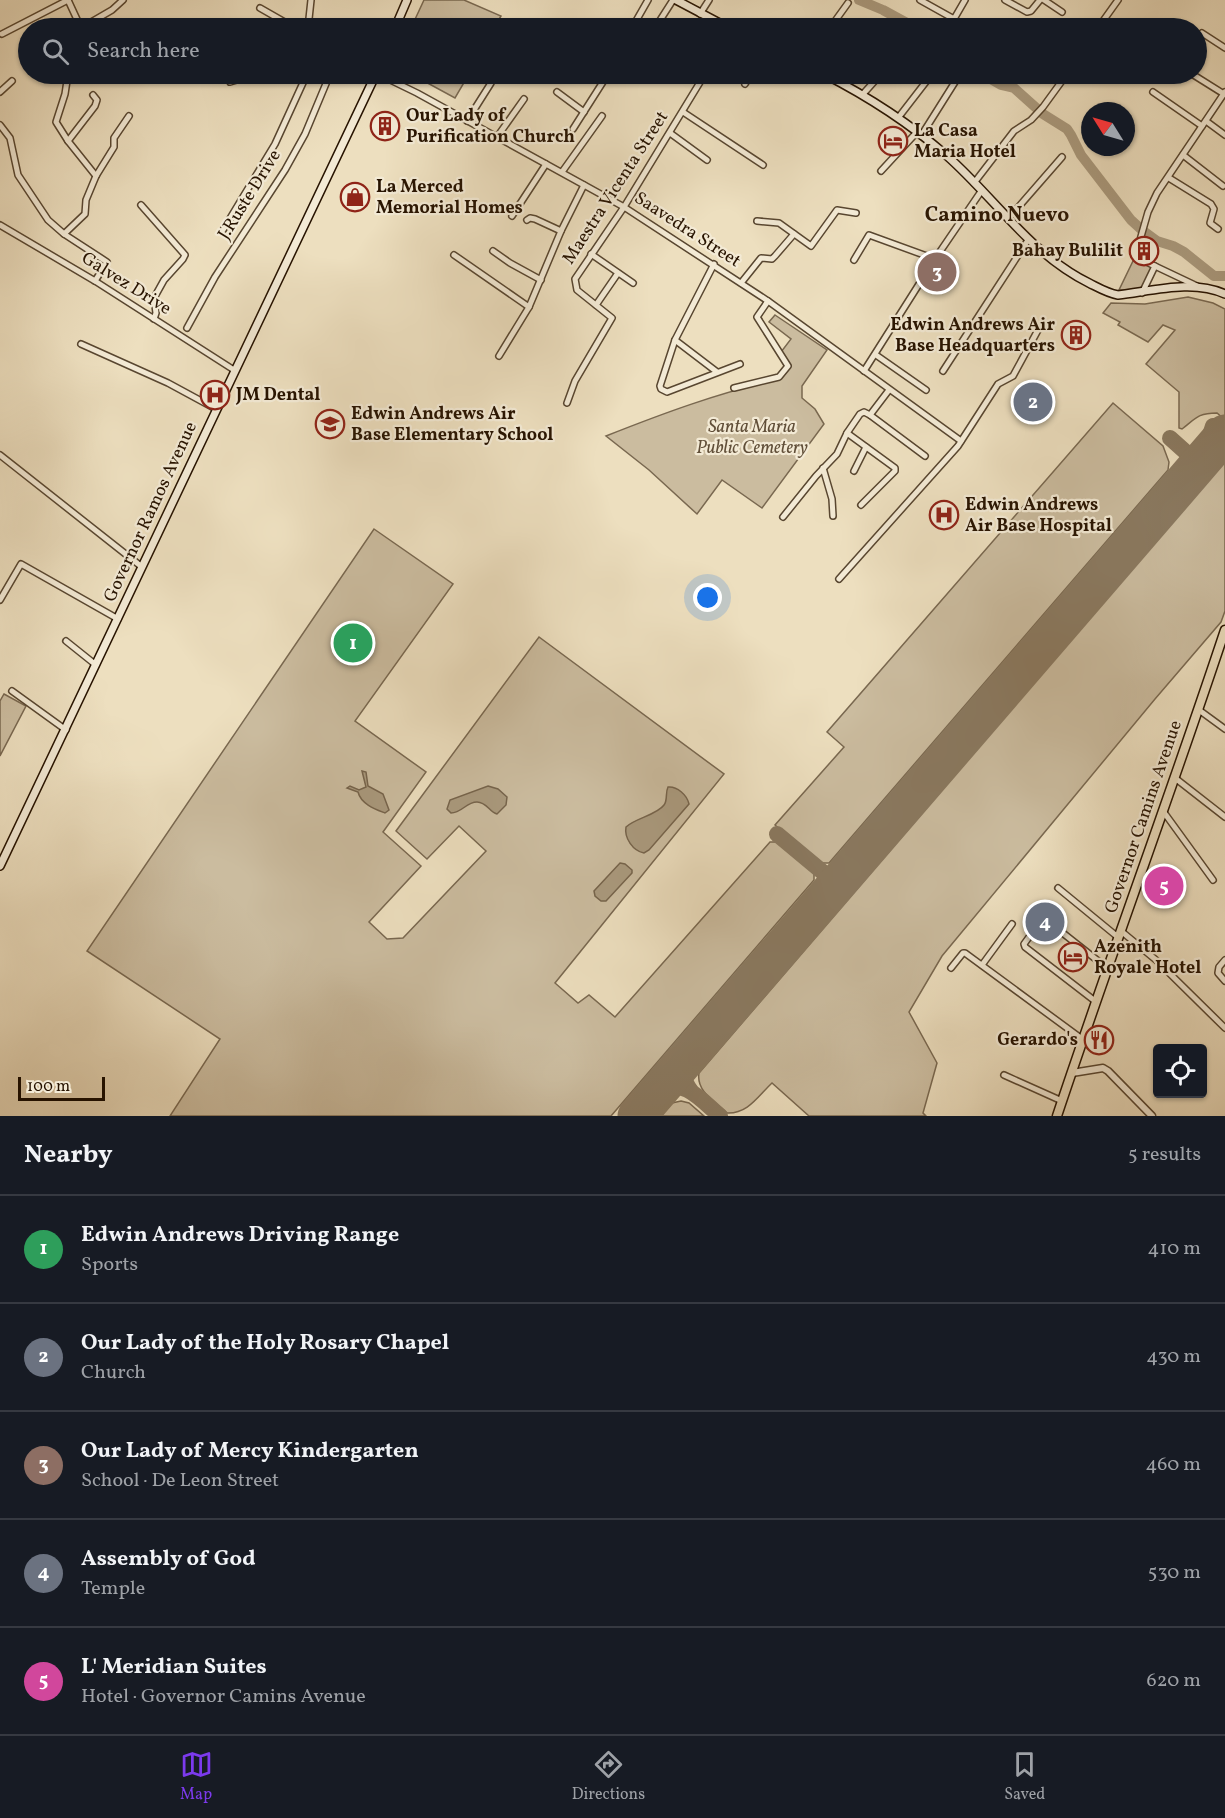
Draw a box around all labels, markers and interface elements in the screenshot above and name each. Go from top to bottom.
search box [18,18,1207,84]
icon: search [39,35,72,68]
text: Search here [87,36,200,67]
north arrow [1081,102,1135,156]
place label: Our Lady of Purification Church [406,104,575,150]
street label: Maestra Vicenta Street [557,107,675,269]
building icon: Our Lady of Purification Church [369,110,401,142]
place label: La Casa Maria Hotel [914,119,1016,165]
hotel icon: La Casa Maria Hotel [877,125,909,157]
street label: J.Ruste Drive [212,145,288,245]
place label: La Merced Memorial Homes [376,175,523,221]
shop icon: La Merced Memorial Homes [339,181,371,213]
street label: Saavedra Street [629,186,745,274]
district label: Camino Nuevo [925,201,1069,230]
building icon: Bahay Bulilit [1128,235,1160,267]
place label: Bahay Bulilit [1012,239,1123,264]
street label: Galvez Drive [76,246,176,322]
pin: 3 [918,250,956,294]
place label: Edwin Andrews Air Base Headquarters [890,313,1055,359]
building icon: Edwin Andrews Air Base Headquarters [1060,319,1092,351]
hospital icon: JM Dental [199,379,231,411]
pin: 2 [1014,380,1052,424]
place label: JM Dental [235,383,320,408]
place label: Edwin Andrews Air Base Elementary School [351,402,554,448]
school or university icon: Edwin Andrews Air Base Elementary School [314,408,346,440]
park label: Santa Maria Public Cemetery [696,415,808,461]
street label: Governor Ramos Avenue [98,418,204,606]
place label: Edwin Andrews Air Base Hospital [965,493,1112,539]
hospital icon: Edwin Andrews Air Base Hospital [928,499,960,531]
your location [693,583,722,612]
pin: 1 [334,620,372,666]
street label: Governor Camins Avenue [1099,717,1189,917]
pin: 5 [1144,864,1184,908]
pin: 4 [1026,900,1064,944]
place label: Azenith Royale Hotel [1094,935,1201,981]
hotel icon: Azenith Royale Hotel [1057,941,1089,973]
restaurant icon: Gerardo's [1083,1024,1115,1056]
place label: Gerardo's [997,1028,1078,1053]
map controls [1153,1044,1207,1098]
button: locate [1153,1044,1207,1098]
scale bar [18,1074,105,1102]
text: 100 m [27,1076,70,1098]
text: Nearby [24,1137,113,1173]
text: 5 results [1128,1141,1201,1169]
text: Edwin Andrews Driving Range [81,1220,399,1251]
text: 1 [39,1235,48,1263]
text: 410 m [1148,1235,1201,1263]
text: Sports [81,1251,138,1279]
text: Our Lady of the Holy Rosary Chapel [81,1328,449,1359]
text: 2 [38,1343,49,1371]
text: 430 m [1146,1343,1201,1371]
text: Church [81,1359,146,1387]
text: Our Lady of Mercy Kindergarten [81,1436,419,1467]
text: 3 [38,1451,49,1479]
text: 460 m [1145,1451,1201,1479]
text: School · De Leon Street [81,1467,279,1495]
text: Assembly of God [81,1544,256,1575]
text: 4 [37,1559,50,1587]
text: 530 m [1148,1559,1201,1587]
text: Temple [81,1575,145,1603]
text: L' Meridian Suites [81,1652,267,1683]
text: 5 [39,1667,48,1695]
text: 620 m [1147,1667,1201,1695]
text: Hotel · Governor Camins Avenue [81,1683,366,1711]
tab: Map [180,1748,213,1806]
tab: Directions [572,1748,645,1806]
tab: Saved [1004,1748,1045,1806]

